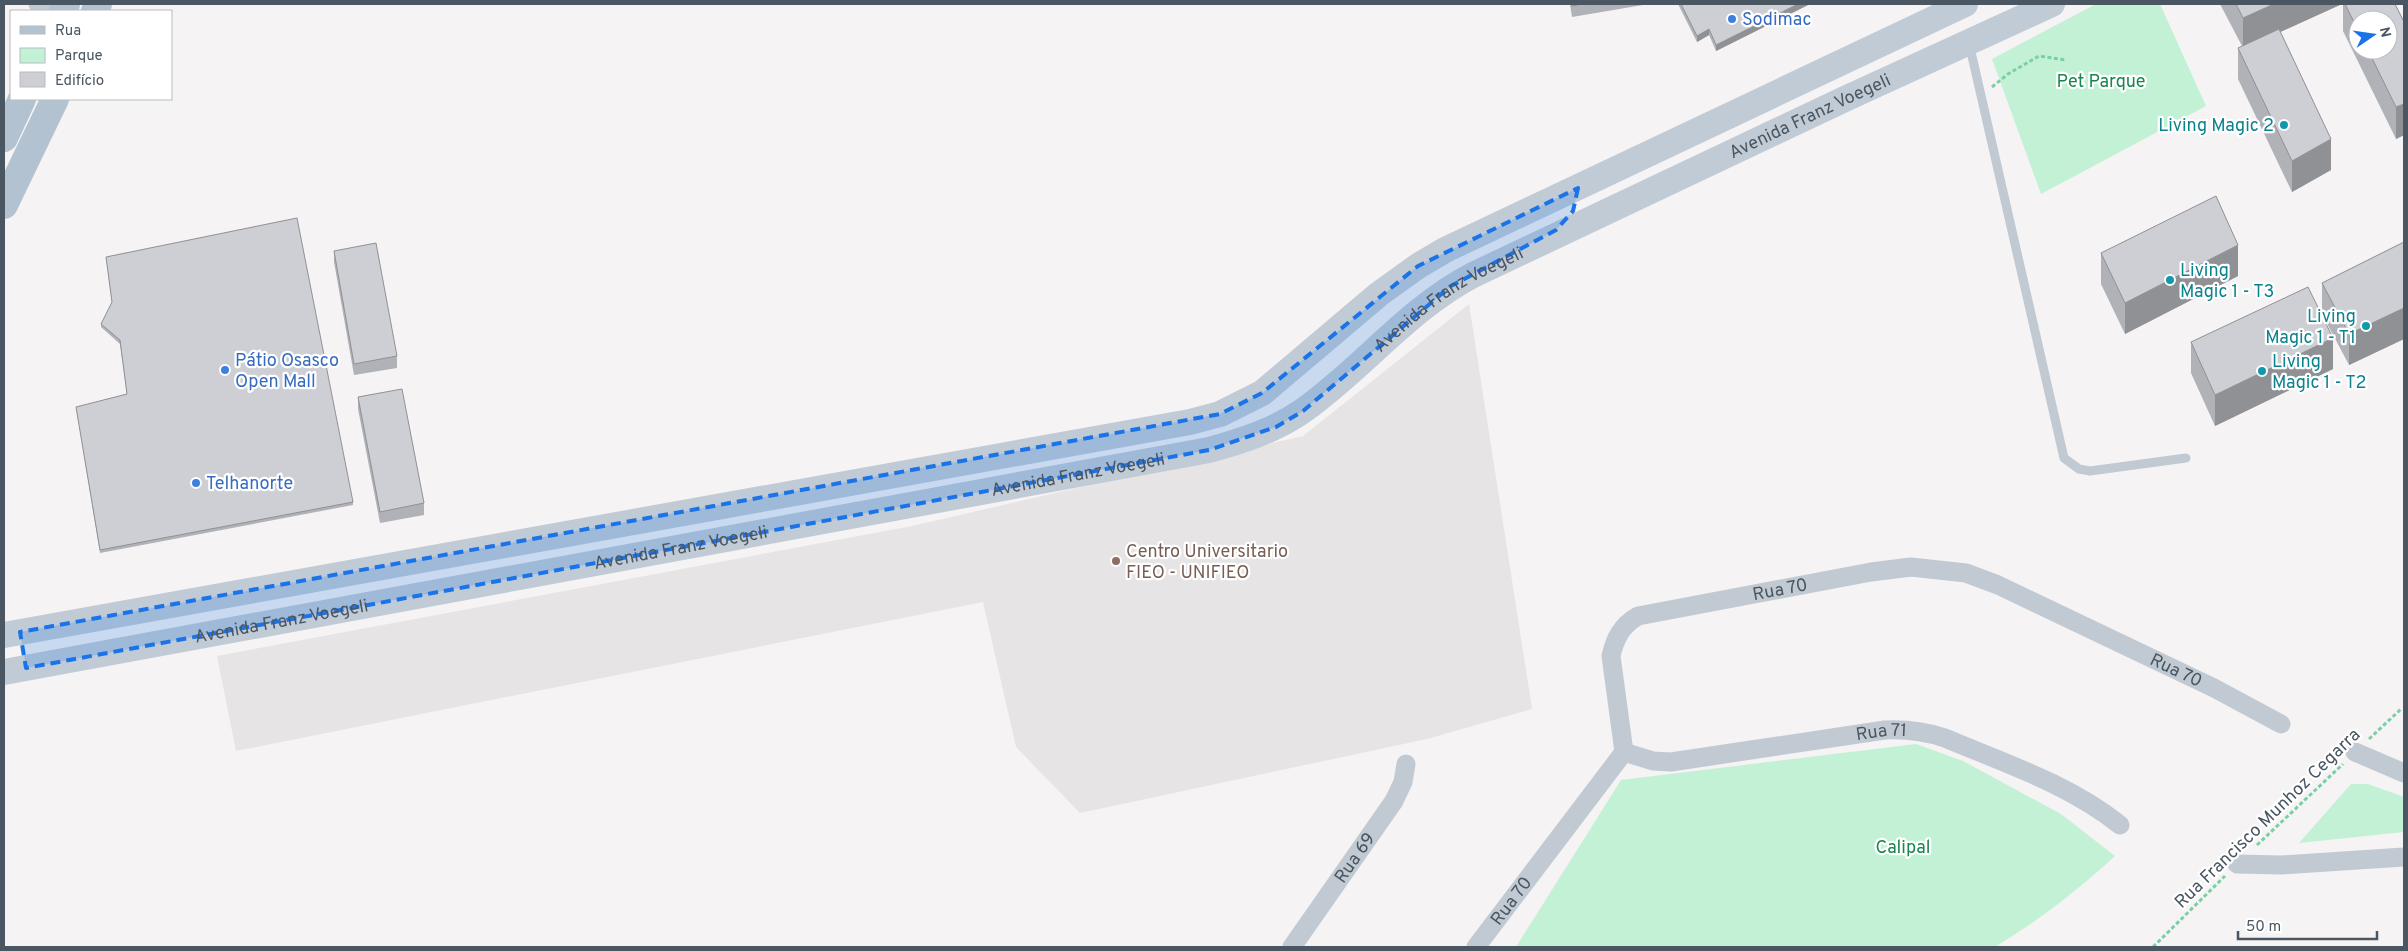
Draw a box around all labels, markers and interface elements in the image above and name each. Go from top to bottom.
place label: Sodimac [1742,9,1812,32]
legend [10,10,172,100]
north arrow [2348,10,2398,60]
marker: Sodimac [1726,13,1738,25]
text: Rua [55,22,81,41]
text: N [2375,26,2394,39]
text: Parque [55,47,103,66]
street label: Avenida Franz Voegeli [1726,69,1895,165]
park label: Pet Parque [2056,71,2146,94]
text: Edifício [55,72,104,91]
place label: Living Magic 2 [2158,115,2274,138]
marker: Living Magic 2 [2278,119,2290,131]
street label: Avenida Franz Voegeli [1370,243,1528,358]
place label: Living Magic 1 - T3 [2180,260,2274,304]
marker: Living Magic 1 - T3 [2164,274,2176,286]
place label: Living Magic 1 - T1 [2265,306,2356,350]
marker: Living Magic 1 - T1 [2360,320,2372,332]
place label: Pátio Osasco Open Mall [235,350,339,394]
place label: Living Magic 1 - T2 [2272,351,2366,395]
marker: Pátio Osasco Open Mall [219,364,231,376]
marker: Living Magic 1 - T2 [2256,365,2268,377]
street label: Avenida Franz Voegeli [989,448,1167,503]
place label: Telhanorte [206,473,293,496]
marker: Telhanorte [190,477,202,489]
street label: Avenida Franz Voegeli [592,522,770,576]
place label: Centro Universitario FIEO - UNIFIEO [1126,541,1288,585]
marker: Centro Universitario FIEO - UNIFIEO [1110,555,1122,567]
street label: Rua 70 [1751,574,1810,607]
street label: Avenida Franz Voegeli [193,595,370,650]
street label: Rua 70 [2146,649,2206,694]
street label: Rua 71 [1854,720,1907,747]
street label: Rua Francisco Munhoz Cegarra [2170,724,2366,914]
street label: Rua 69 [1330,829,1381,888]
park label: Calipal [1875,837,1931,860]
street label: Rua 70 [1486,873,1538,931]
scale bar [2238,908,2377,940]
text: 50 m [2246,918,2281,937]

